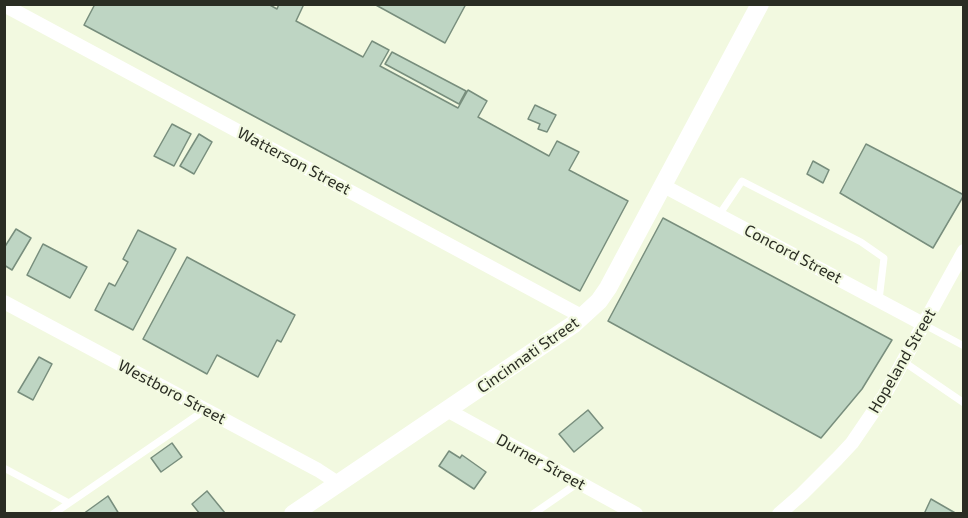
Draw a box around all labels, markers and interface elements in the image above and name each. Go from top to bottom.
street label: Watterson Street [234,123,354,199]
street label: Concord Street [741,220,845,288]
street label: Hopeland Street [864,305,940,417]
street label: Cincinnati Street [473,313,583,397]
street label: Westboro Street [115,356,229,428]
street label: Durner Street [493,430,589,494]

